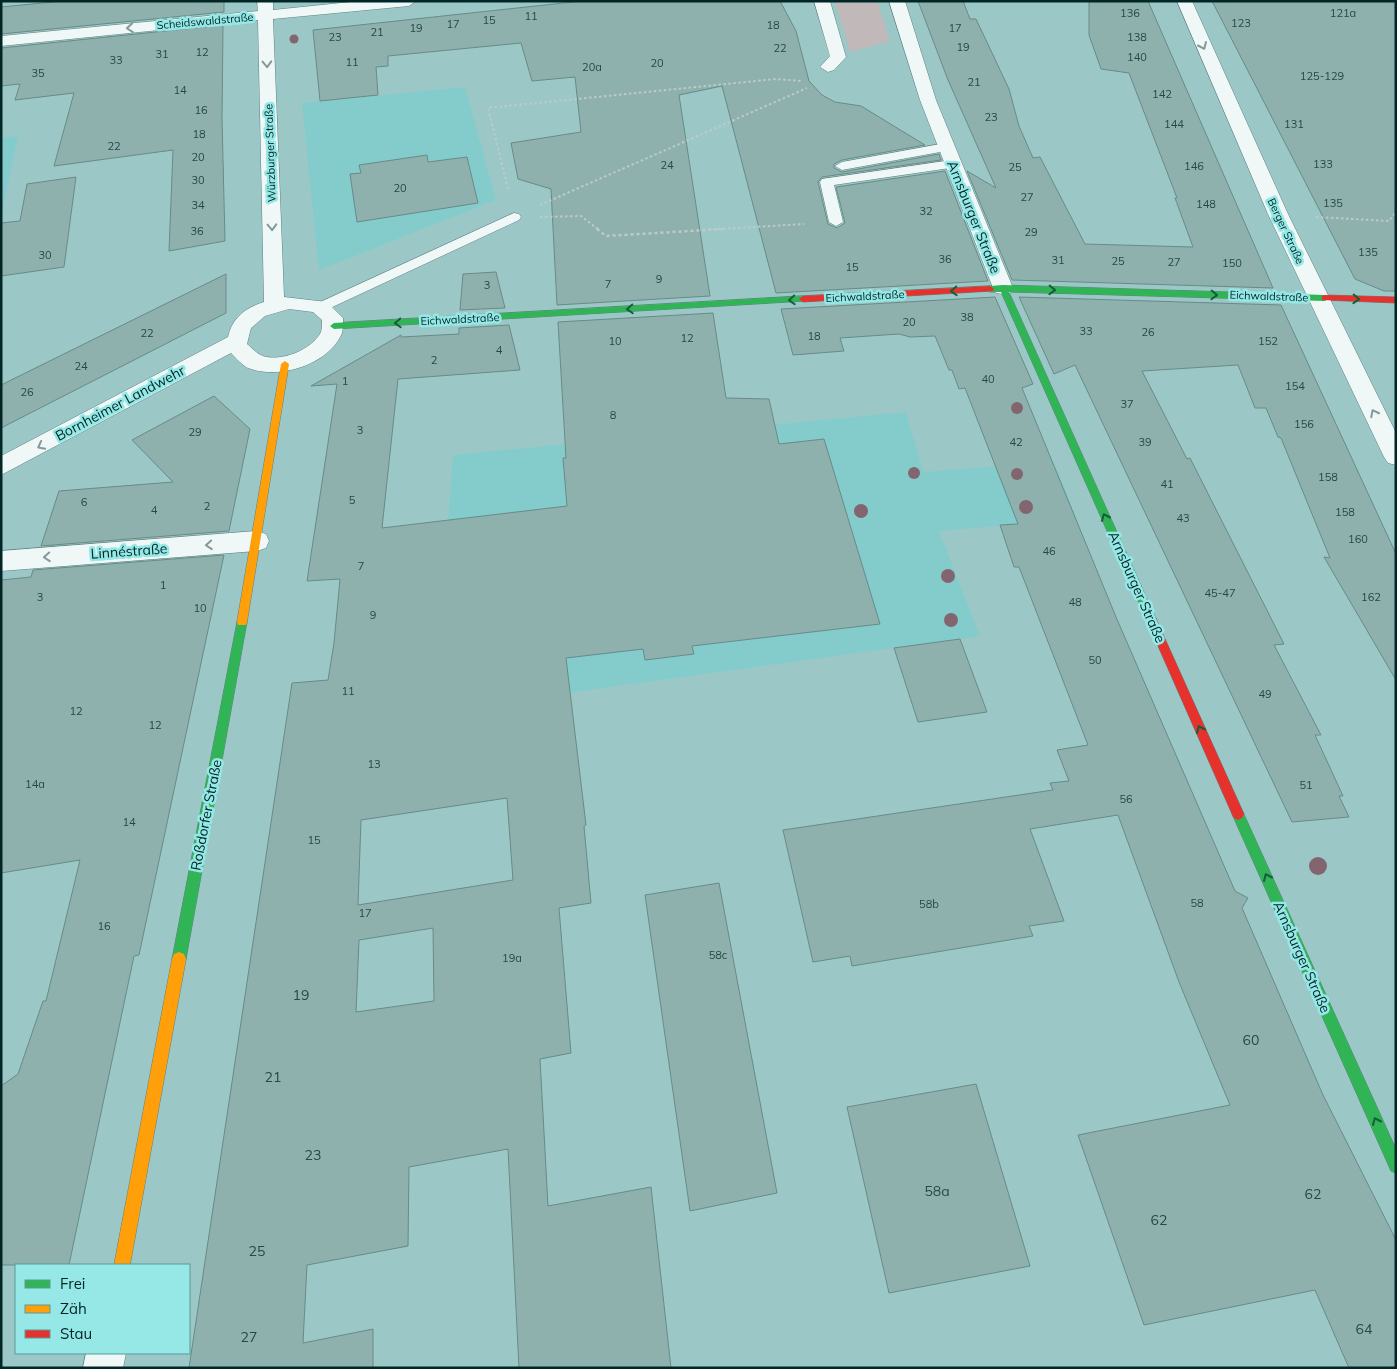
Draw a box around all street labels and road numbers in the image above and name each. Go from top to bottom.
street label: Scheidswaldstraße [156,10,254,32]
street label: Würzburger Straße [261,104,279,202]
street label: Arnsburger Straße [943,158,1005,276]
street label: Berger Straße [1265,196,1307,266]
street label: Eichwaldstraße [825,287,905,305]
street label: Eichwaldstraße [1229,288,1309,304]
street label: Eichwaldstraße [420,310,500,328]
street label: Bornheimer Landwehr [52,361,189,445]
street label: Arnsburger Straße [1104,528,1170,646]
street label: Linnéstraße [90,539,168,563]
street label: Roßdorfer Straße [186,758,226,872]
street label: Arnsburger Straße [1269,898,1335,1016]

